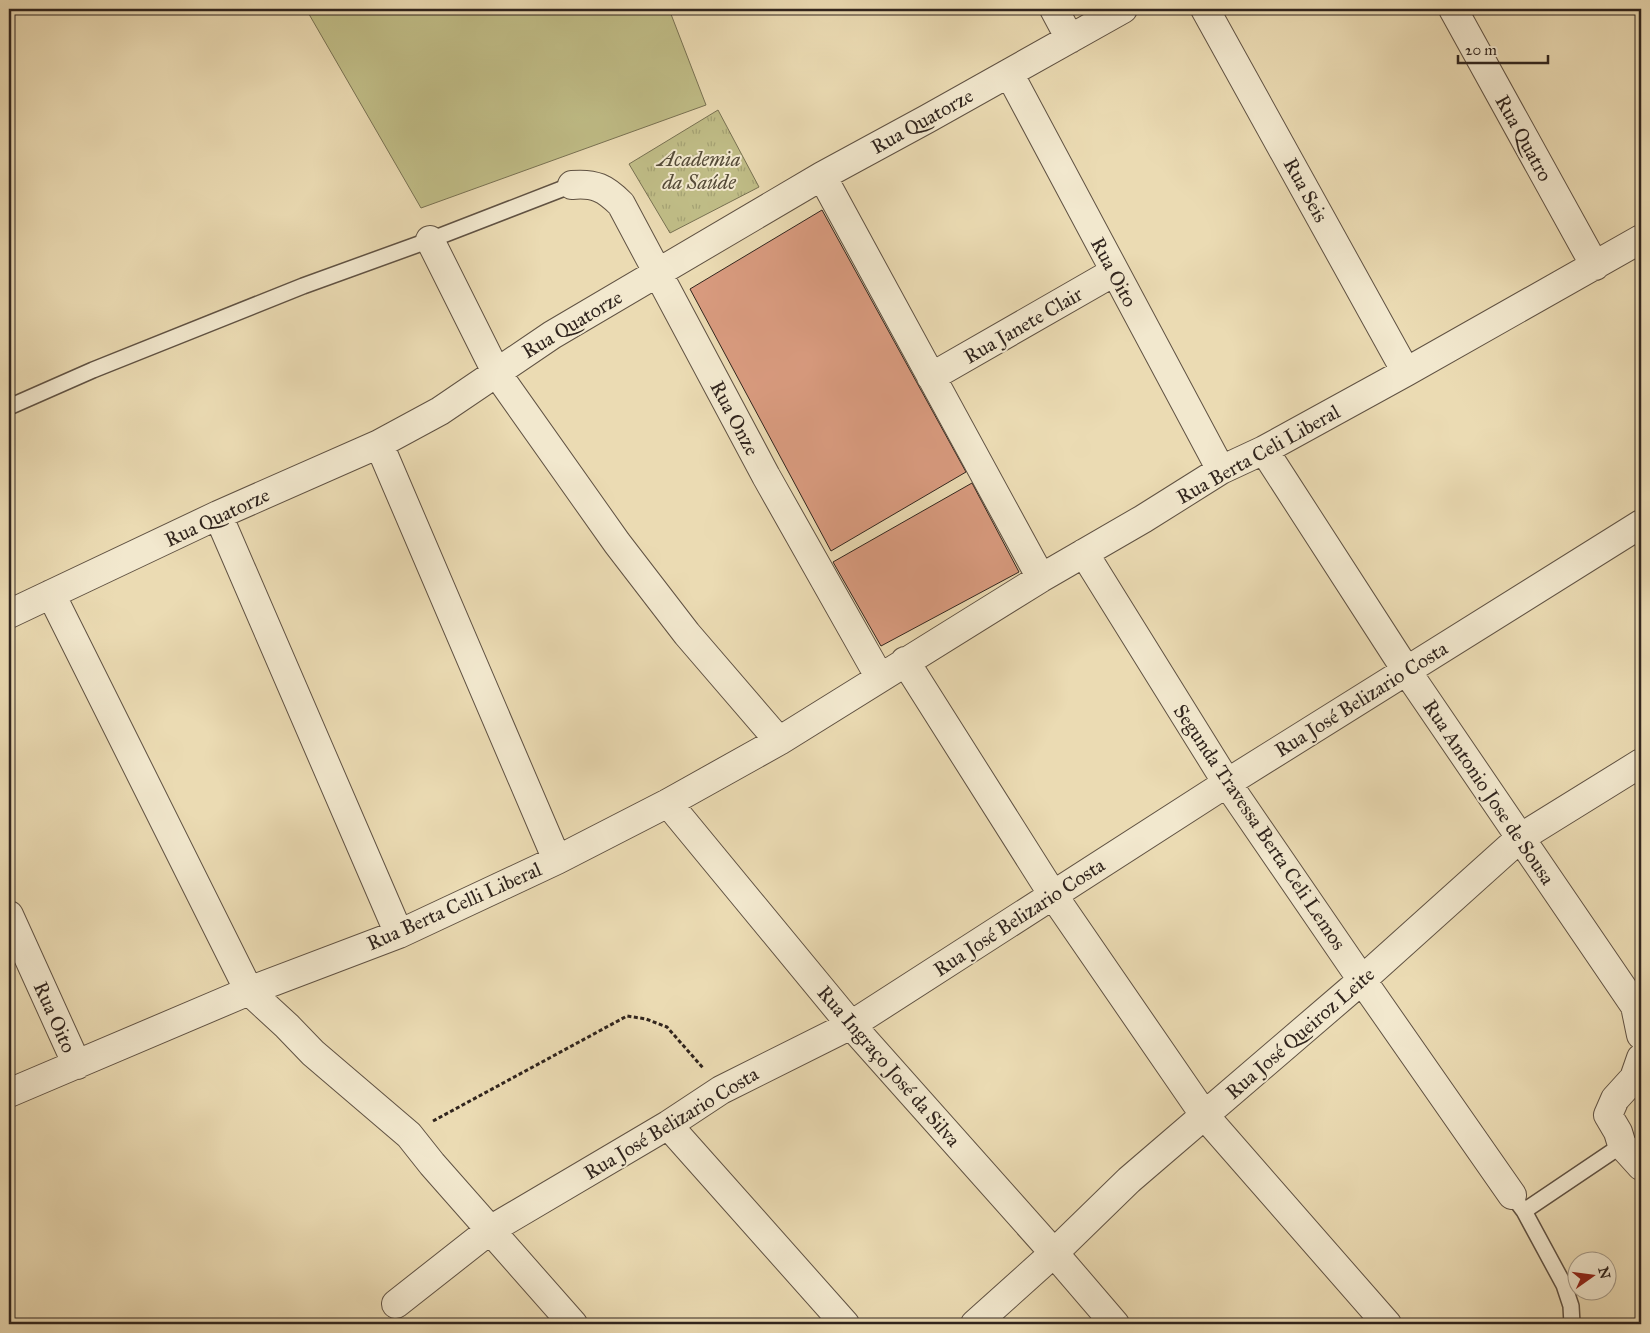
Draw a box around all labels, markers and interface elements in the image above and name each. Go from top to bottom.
scale bar [1458,32,1548,64]
text: 20 m [1465,41,1497,59]
street label: Rua Quatorze [867,83,977,159]
street label: Rua Quatro [1490,91,1558,185]
park label: Academia da Saúde [656,147,740,194]
street label: Rua Seis [1279,154,1333,226]
street label: Rua Oito [1086,233,1142,311]
street label: Rua Janete Clair [960,281,1087,369]
street label: Rua Quatorze [517,285,627,363]
street label: Rua Onze [705,377,765,459]
street label: Rua Berta Celi Liberal [1172,399,1344,509]
street label: Rua Quatorze [161,482,273,552]
street label: Rua José Belizario Costa [1270,636,1453,763]
street label: Rua Antonio Jose de Sousa [1417,695,1560,890]
street label: Segunda Travessa Berta Celi Lemos [1168,700,1351,955]
street label: Rua José Belizario Costa [929,852,1110,982]
street label: Rua Berta Celli Liberal [363,856,545,955]
street label: Rua José Queiroz Leite [1221,962,1380,1105]
street label: Rua Oito [29,978,81,1056]
street label: Rua Ingraço José da Silva [812,980,966,1153]
street label: Rua José Belizario Costa [579,1061,764,1185]
north arrow [1568,1250,1618,1300]
text: N [1594,1265,1614,1281]

